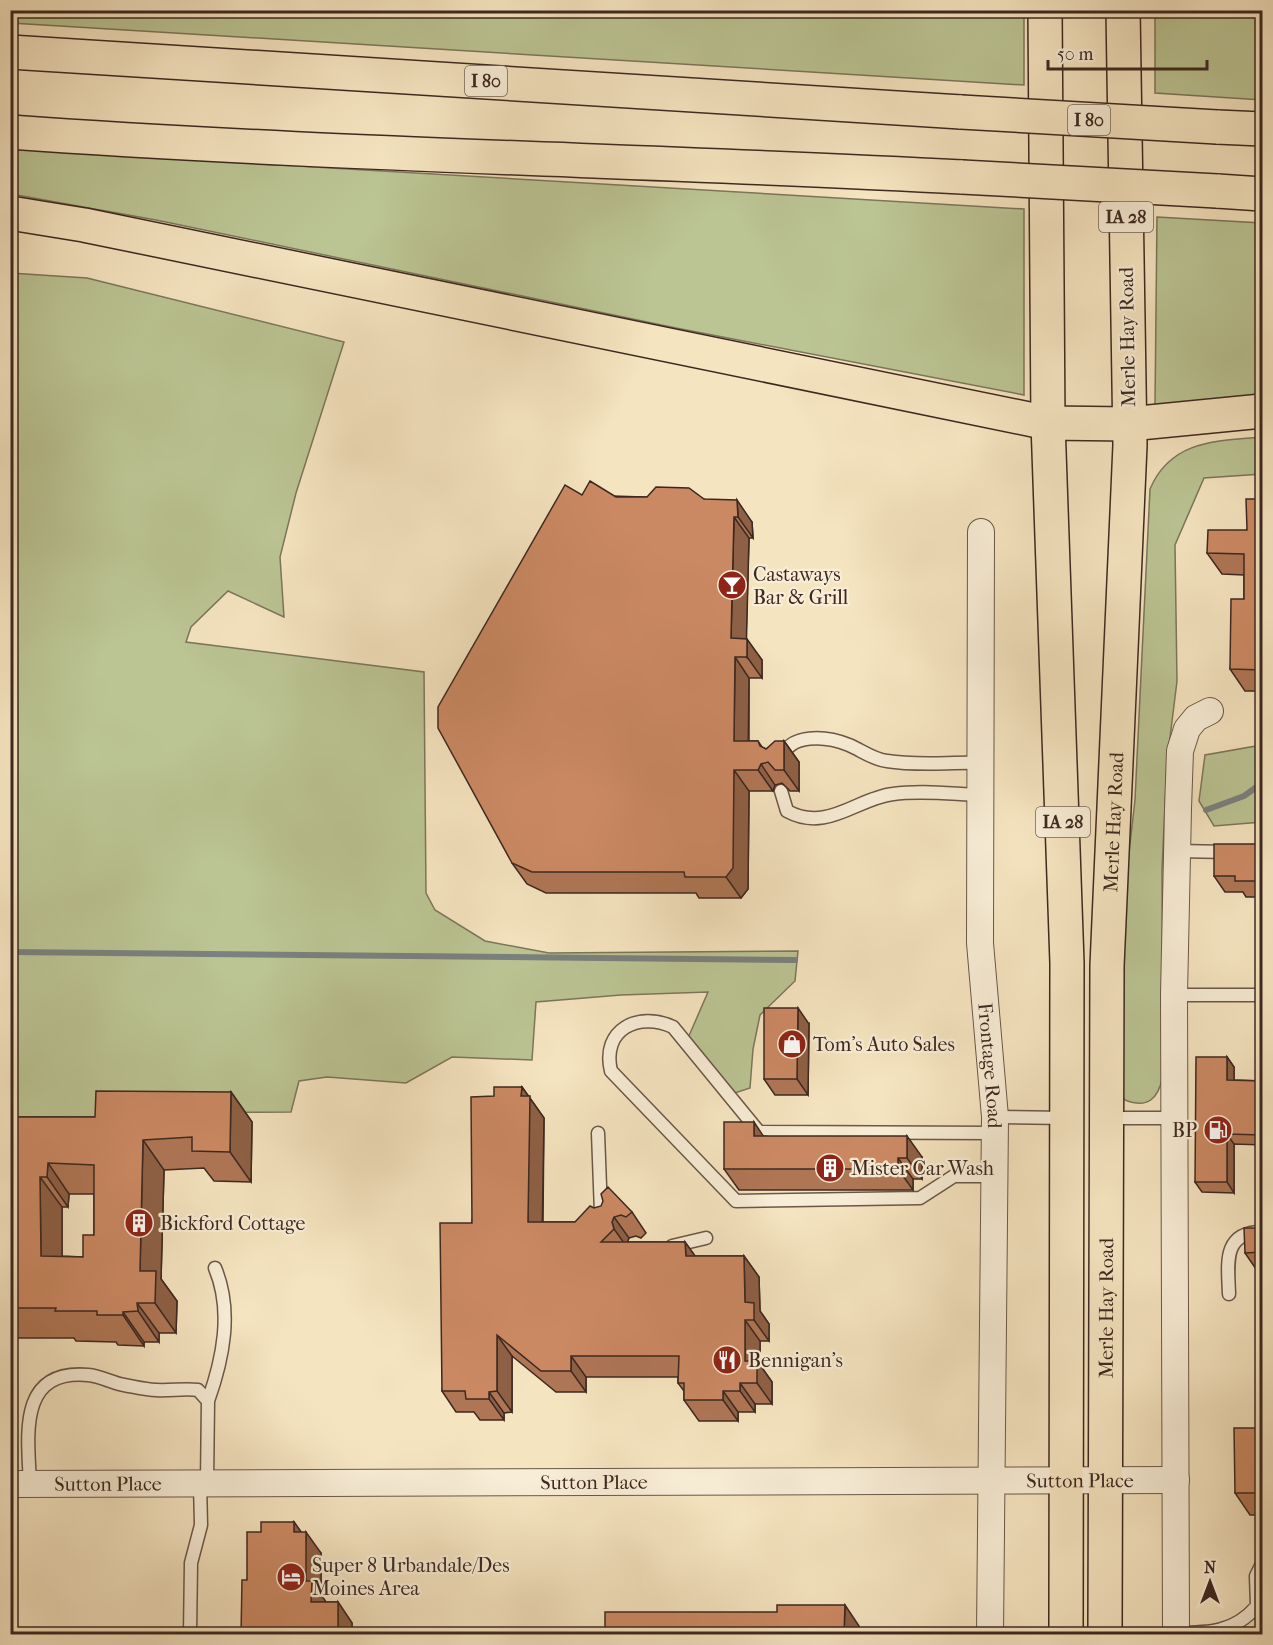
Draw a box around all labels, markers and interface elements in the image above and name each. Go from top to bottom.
scale bar [1048,33,1207,71]
text: 50 m [1057,44,1094,65]
road number: I 80 [465,66,507,96]
road number: I 80 [1068,105,1110,135]
road number: IA 28 [1099,202,1153,232]
street label: Merle Hay Road [1115,266,1140,407]
place label: Castaways Bar & Grill [753,563,849,609]
bar icon: Castaways Bar & Grill [716,569,748,601]
street label: Merle Hay Road [1099,751,1128,893]
road number: IA 28 [1036,807,1090,837]
street label: Frontage Road [973,1002,1006,1130]
shop icon: Tom's Auto Sales [776,1028,808,1060]
place label: Tom's Auto Sales [813,1033,955,1056]
fuel station icon: BP [1202,1114,1234,1146]
place label: BP [1172,1119,1197,1142]
building icon: Mister Car Wash [814,1152,846,1184]
place label: Mister Car Wash [851,1157,995,1180]
building icon: Bickford Cottage [123,1207,155,1239]
place label: Bickford Cottage [160,1212,305,1235]
street label: Merle Hay Road [1095,1237,1118,1378]
restaurant icon: Bennigan's [711,1344,743,1376]
place label: Bennigan's [748,1349,843,1372]
street label: Sutton Place [1026,1469,1134,1493]
street label: Sutton Place [540,1471,648,1494]
street label: Sutton Place [54,1472,162,1496]
north arrow [1180,1552,1240,1612]
place label: Super 8 Urbandale/Des Moines Area [312,1554,510,1600]
text: N [1204,1558,1217,1577]
hotel icon: Super 8 Urbandale/Des Moines Area [275,1561,307,1593]

